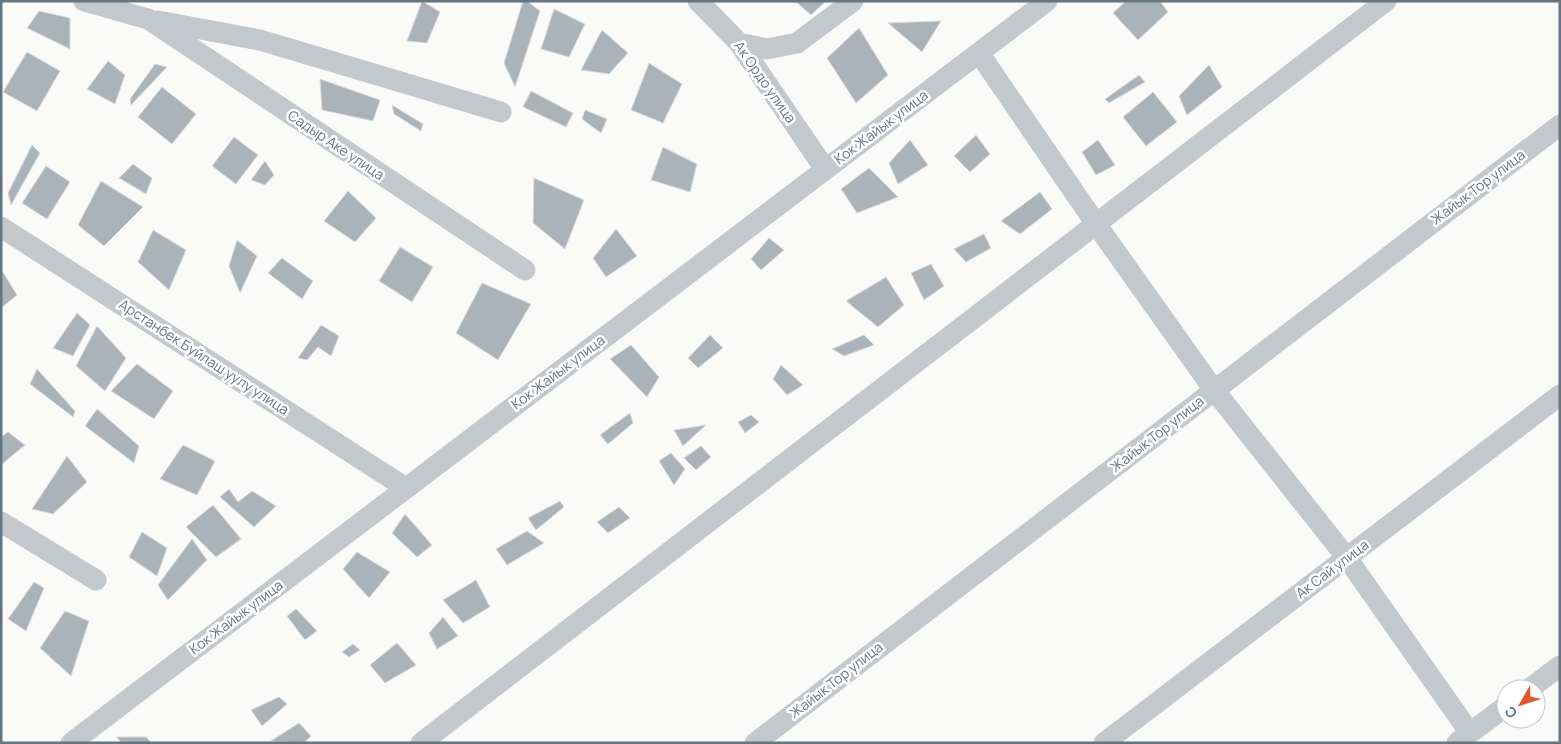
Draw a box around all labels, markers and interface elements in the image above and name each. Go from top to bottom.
street label: Ак Ордо улица [730,37,801,127]
street label: Кок Жайык улица [830,85,931,168]
street label: Садыр Аке улица [284,105,388,184]
street label: Жайык Тор улица [1427,145,1529,228]
street label: Арстанбек Буйлаш уулу улица [116,294,293,419]
street label: Кок Жайык улица [507,330,608,413]
street label: Жайык Тор улица [1106,391,1207,476]
street label: Ак Сай улица [1291,535,1372,602]
street label: Кок Жайык улица [185,575,286,658]
street label: Жайык Тор улица [785,637,886,722]
north arrow [1496,679,1546,729]
text: С [1500,702,1521,722]

